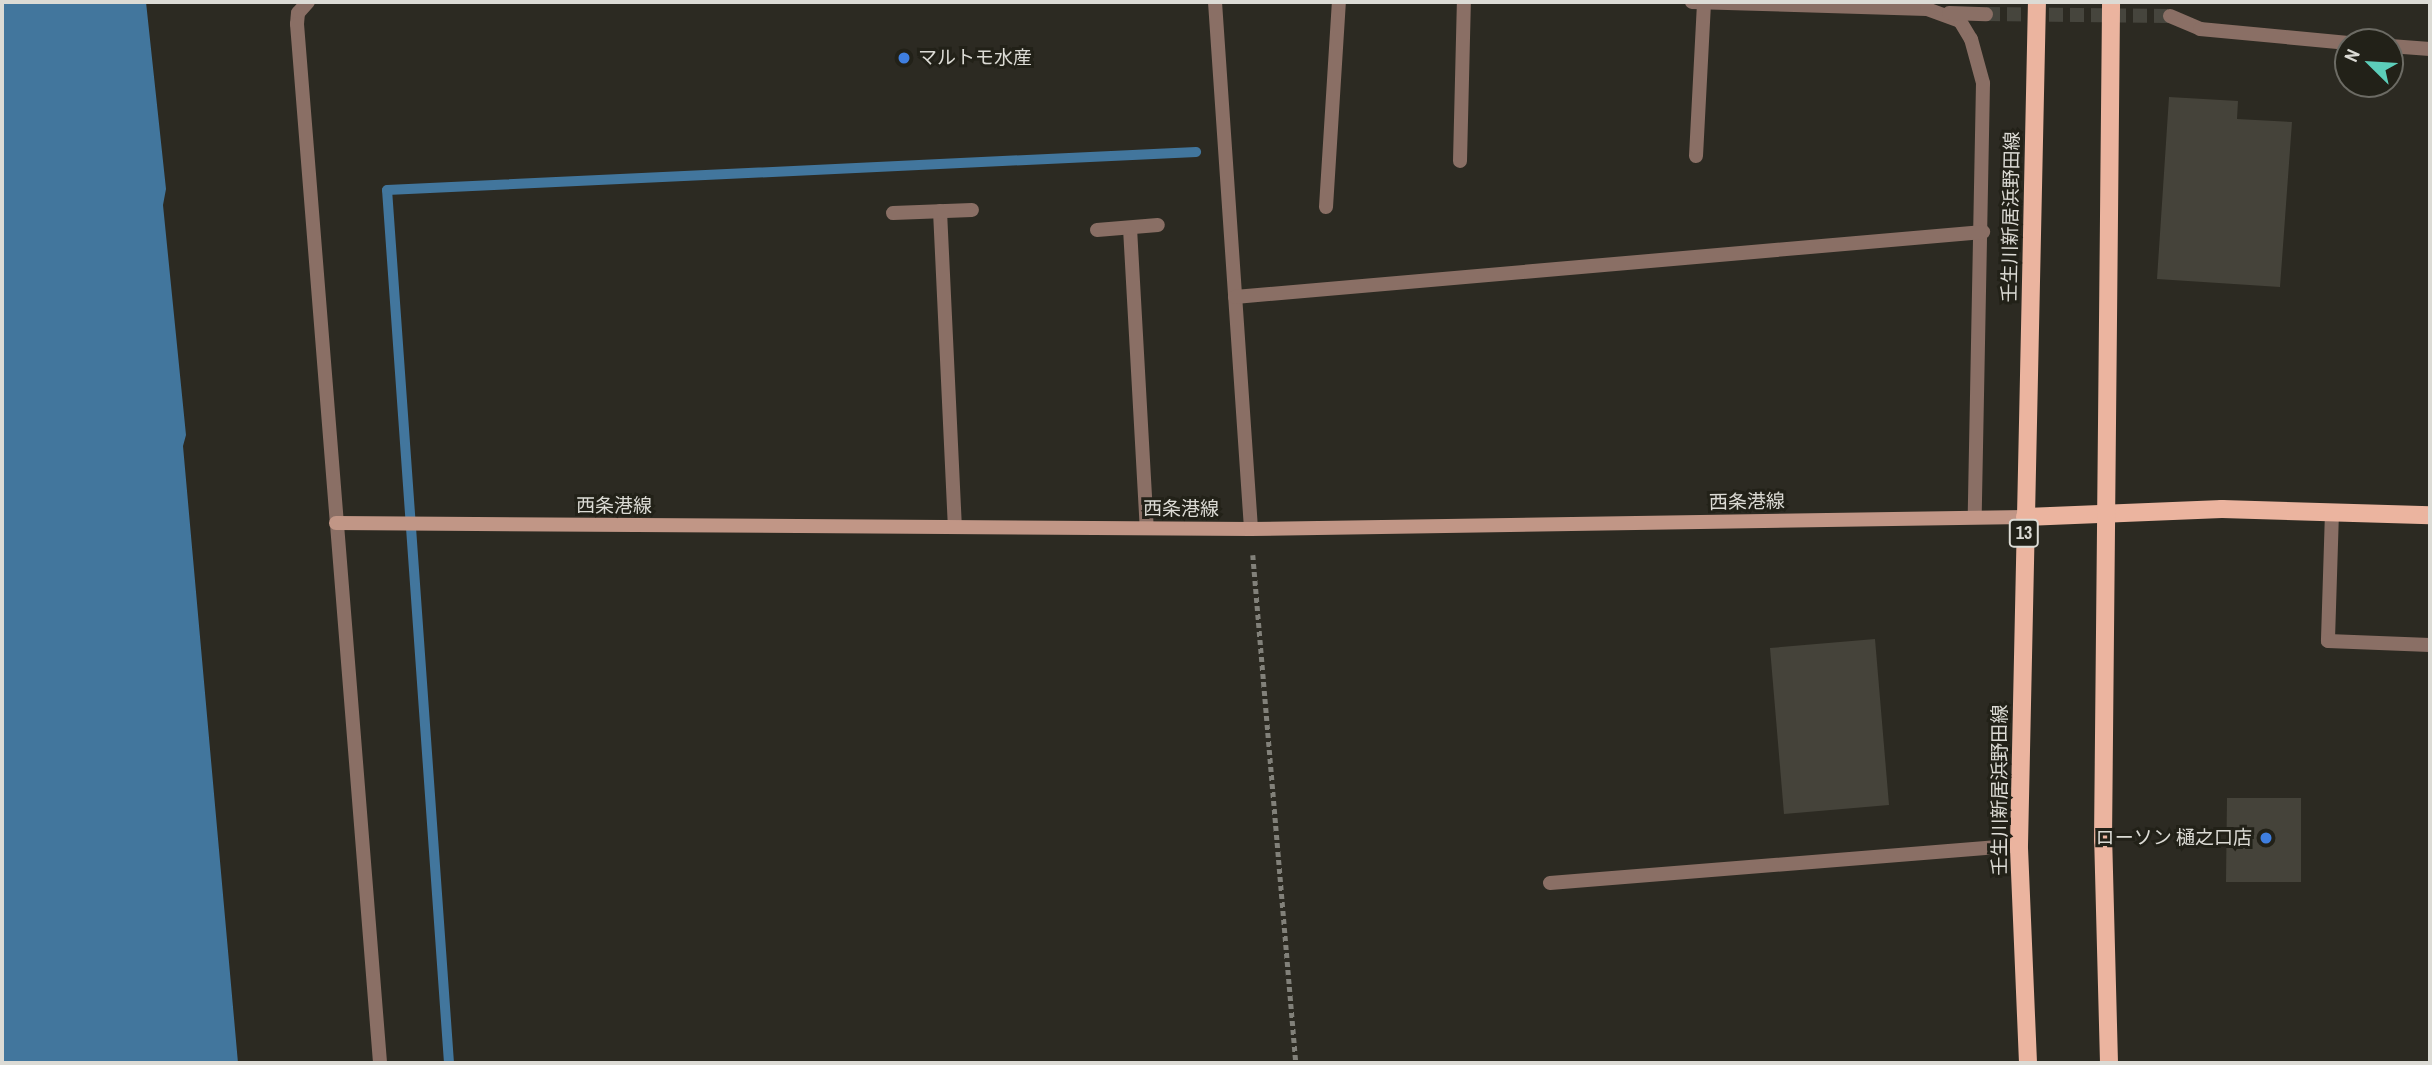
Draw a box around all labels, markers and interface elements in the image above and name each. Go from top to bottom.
north arrow [2334,28,2404,98]
text: N [2337,45,2366,66]
place label: マルトモ水産 [918,47,1032,69]
marker: マルトモ水産 [896,50,912,66]
street label: 壬生川新居浜野田線 [1998,131,2024,303]
street label: 西条港線 [1709,490,1785,514]
street label: 西条港線 [576,495,652,517]
street label: 西条港線 [1143,498,1219,520]
road number: 13 [2008,518,2040,548]
street label: 壬生川新居浜野田線 [1989,705,2011,875]
place label: ローソン 樋之口店 [2096,827,2252,849]
marker: ローソン 樋之口店 [2258,830,2274,846]

